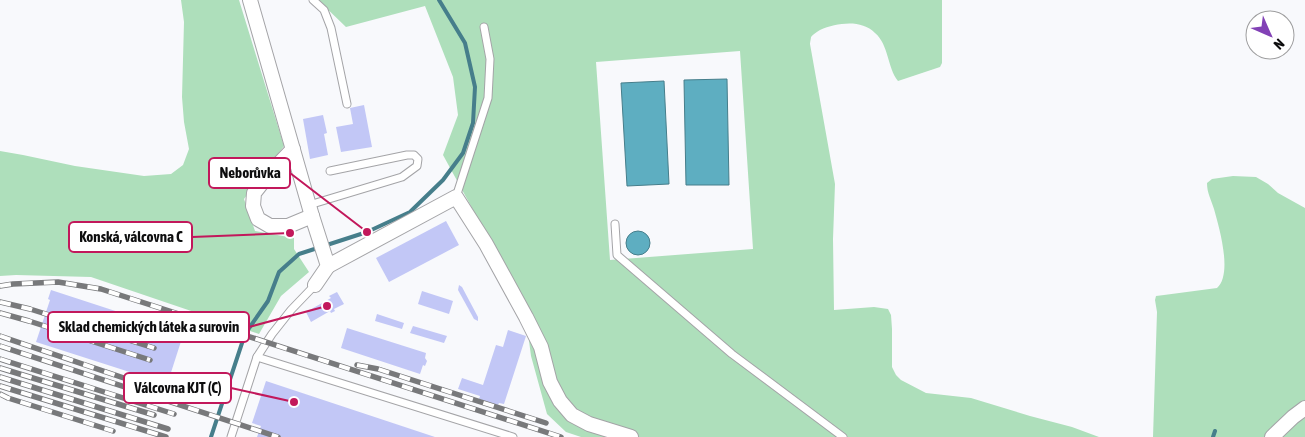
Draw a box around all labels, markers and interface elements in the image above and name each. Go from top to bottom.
north arrow [1245,10,1295,60]
text: N [1271,36,1288,53]
callout: Neborůvka [209,158,290,188]
text: Neborůvka [219,164,281,181]
callout: Konská, válcovna C [69,222,192,252]
text: Konská, válcovna C [79,228,183,245]
callout: Sklad chemických látek a surovin [48,312,249,342]
text: Sklad chemických látek a surovin [59,318,239,335]
callout: Válcovna KJT (C) [124,373,231,403]
text: Válcovna KJT (C) [133,379,222,396]

